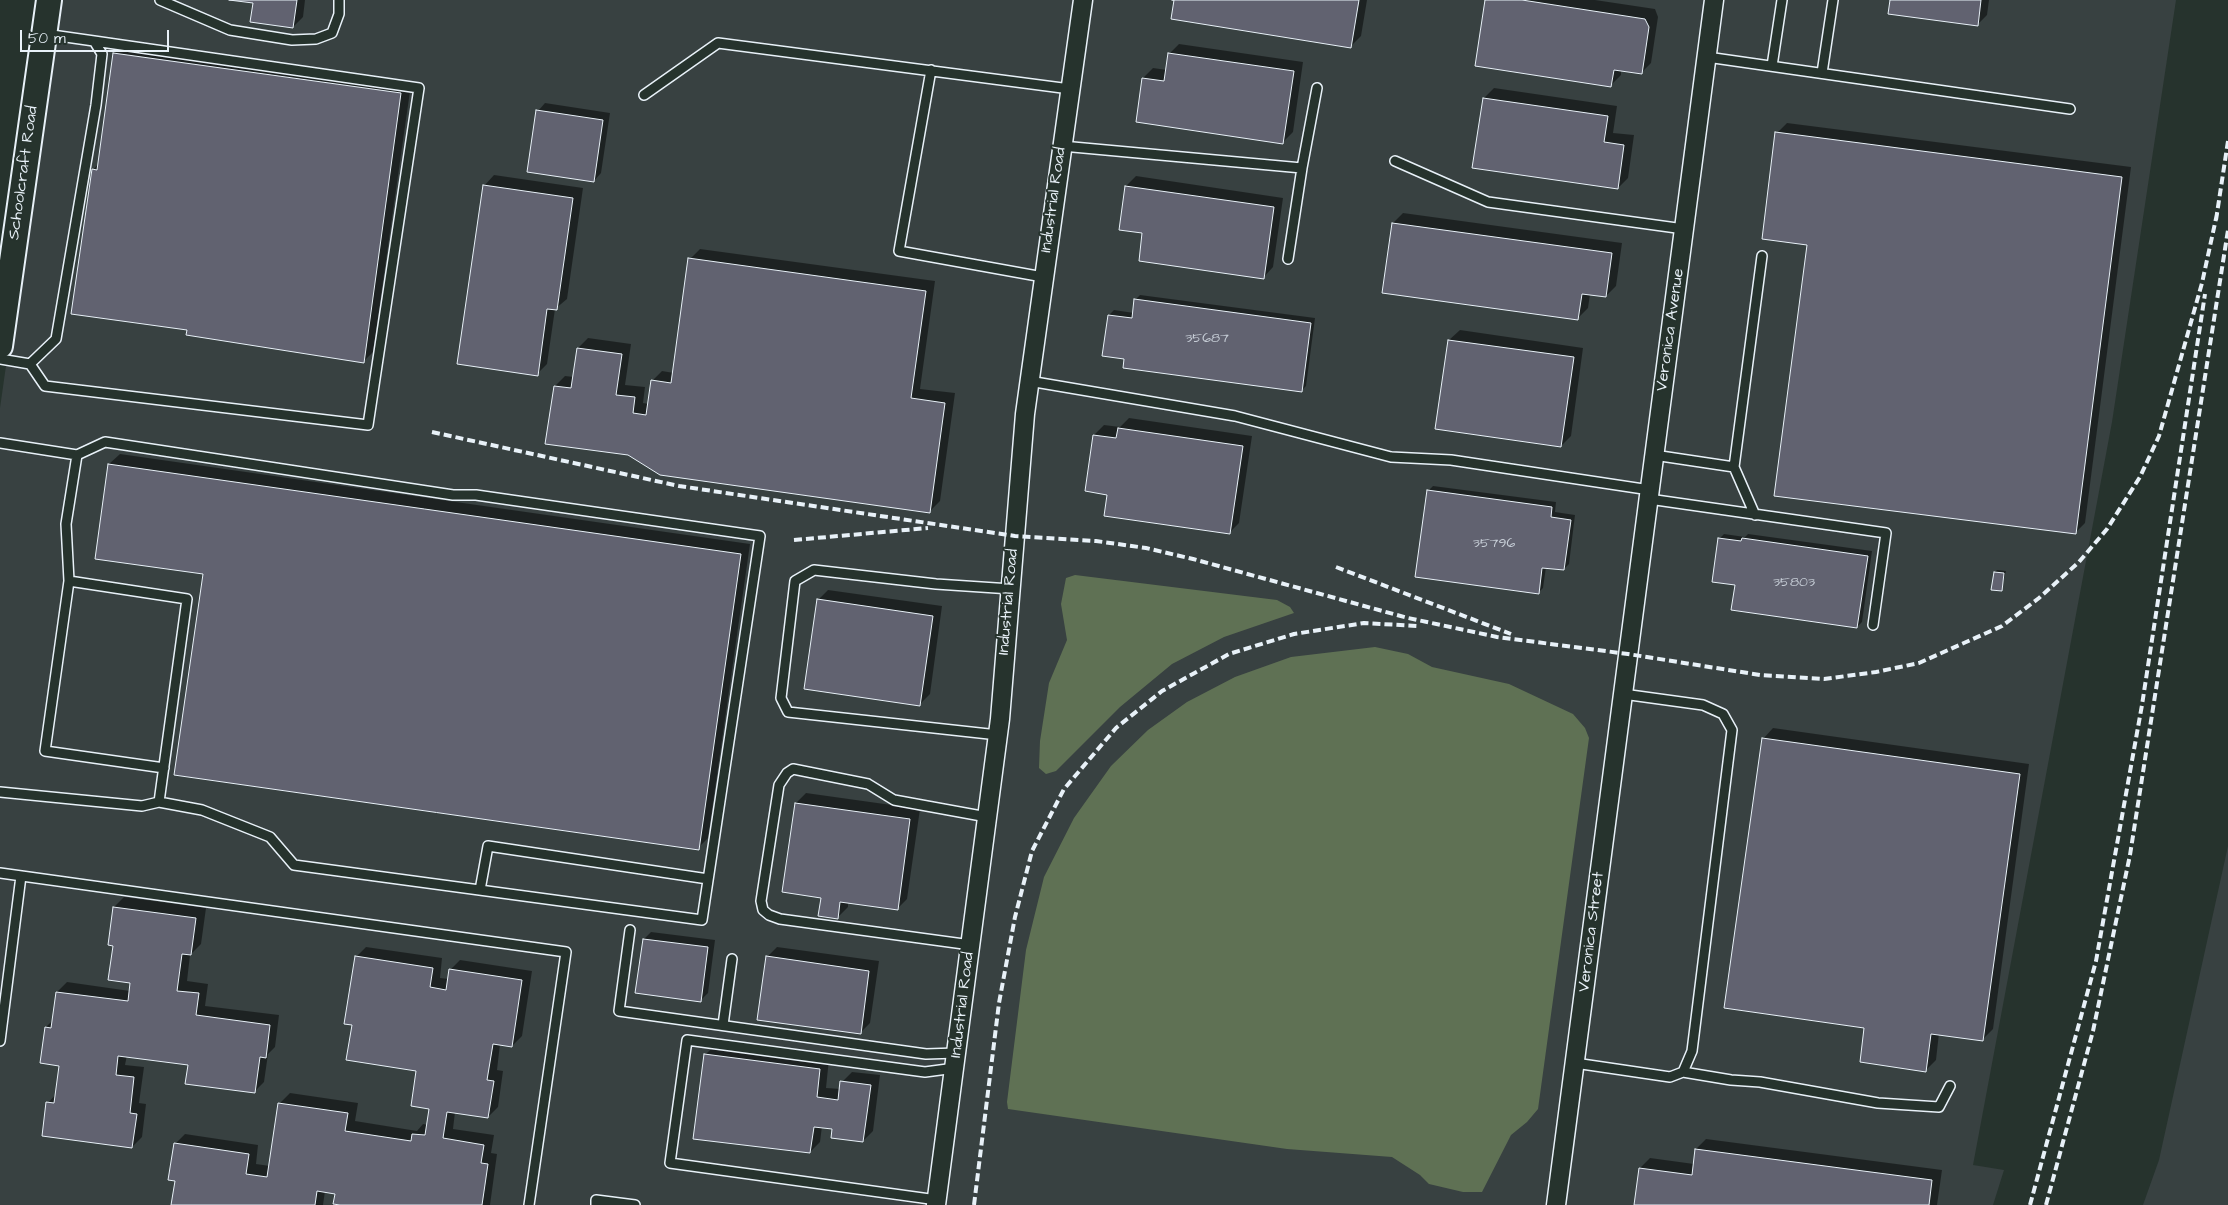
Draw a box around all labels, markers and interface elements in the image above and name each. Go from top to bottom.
scale bar [22,20,171,52]
text: 50 m [28,28,66,49]
street label: Schoolcraft Road [5,105,43,241]
street label: Industrial Road [1037,146,1071,254]
street label: Veronica Avenue [1653,267,1689,393]
house number: 35687 [1185,331,1229,347]
house number: 35796 [1473,536,1515,552]
street label: Industrial Road [995,548,1023,656]
house number: 35803 [1773,575,1815,591]
street label: Veronica Street [1575,871,1609,993]
street label: Industrial Road [947,951,979,1059]

